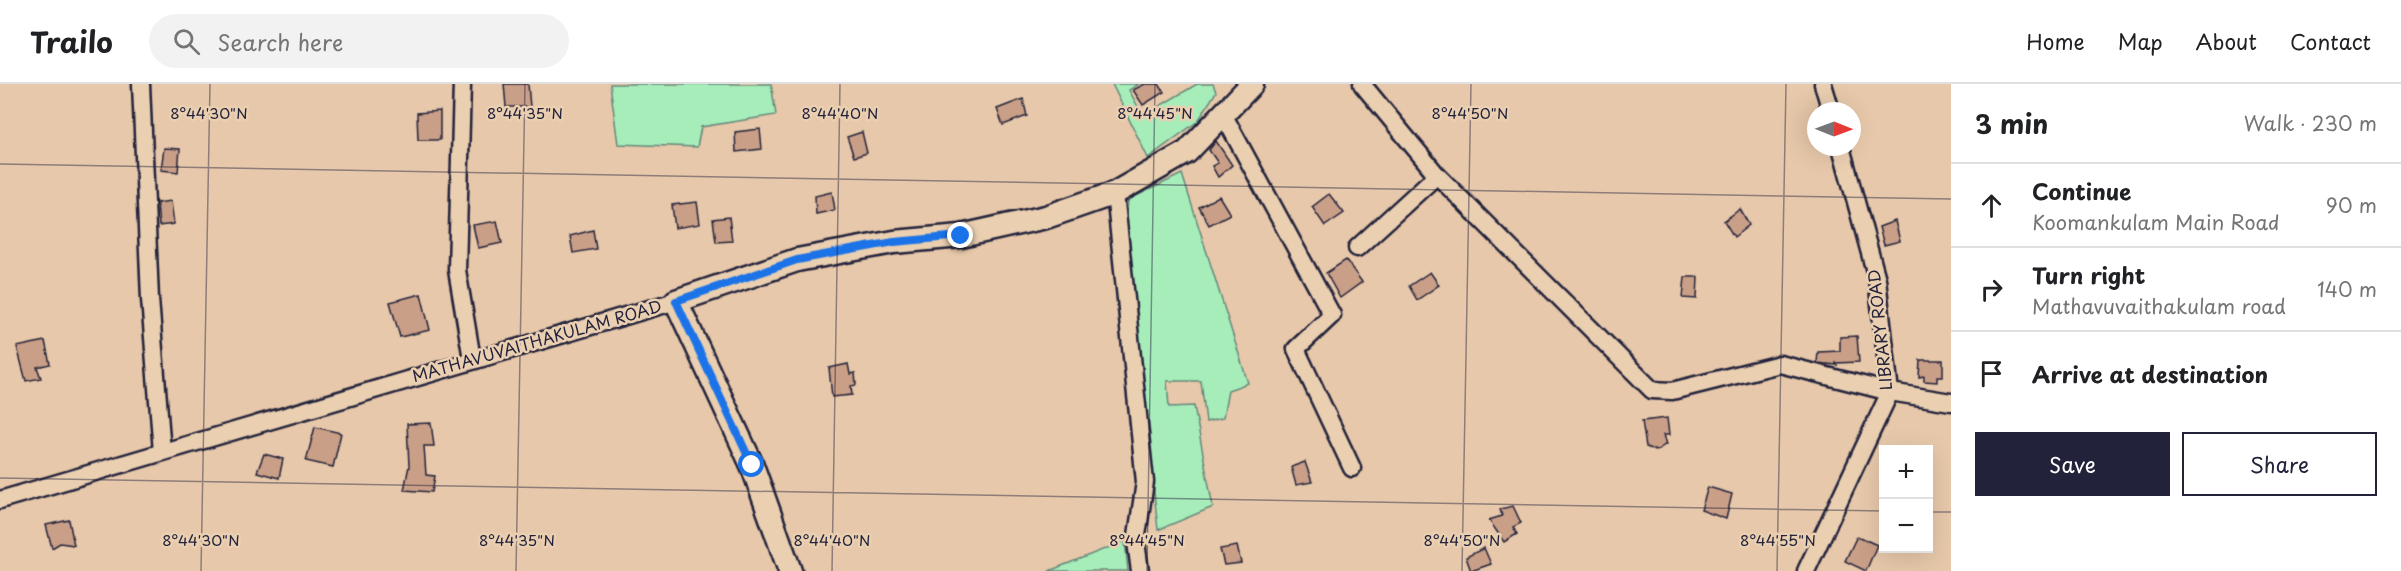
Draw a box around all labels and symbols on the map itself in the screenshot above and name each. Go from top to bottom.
text: 8°44'30"N [170,101,248,124]
text: 8°44'35"N [487,101,563,124]
text: 8°44'40"N [801,101,879,124]
text: 8°44'45"N [1117,101,1193,124]
text: 8°44'50"N [1432,101,1508,124]
north arrow [1807,102,1861,156]
route end [947,222,973,248]
street label: LIBRARY ROAD [1861,269,1897,392]
street label: MATHAVUVAITHAKULAM ROAD [409,293,664,387]
route start [738,451,764,477]
text: 8°44'30"N [162,528,240,551]
text: 8°44'35"N [479,528,555,551]
text: 8°44'40"N [793,528,871,551]
text: 8°44'45"N [1109,528,1185,551]
text: 8°44'50"N [1424,528,1500,551]
text: 8°44'55"N [1740,528,1816,551]

